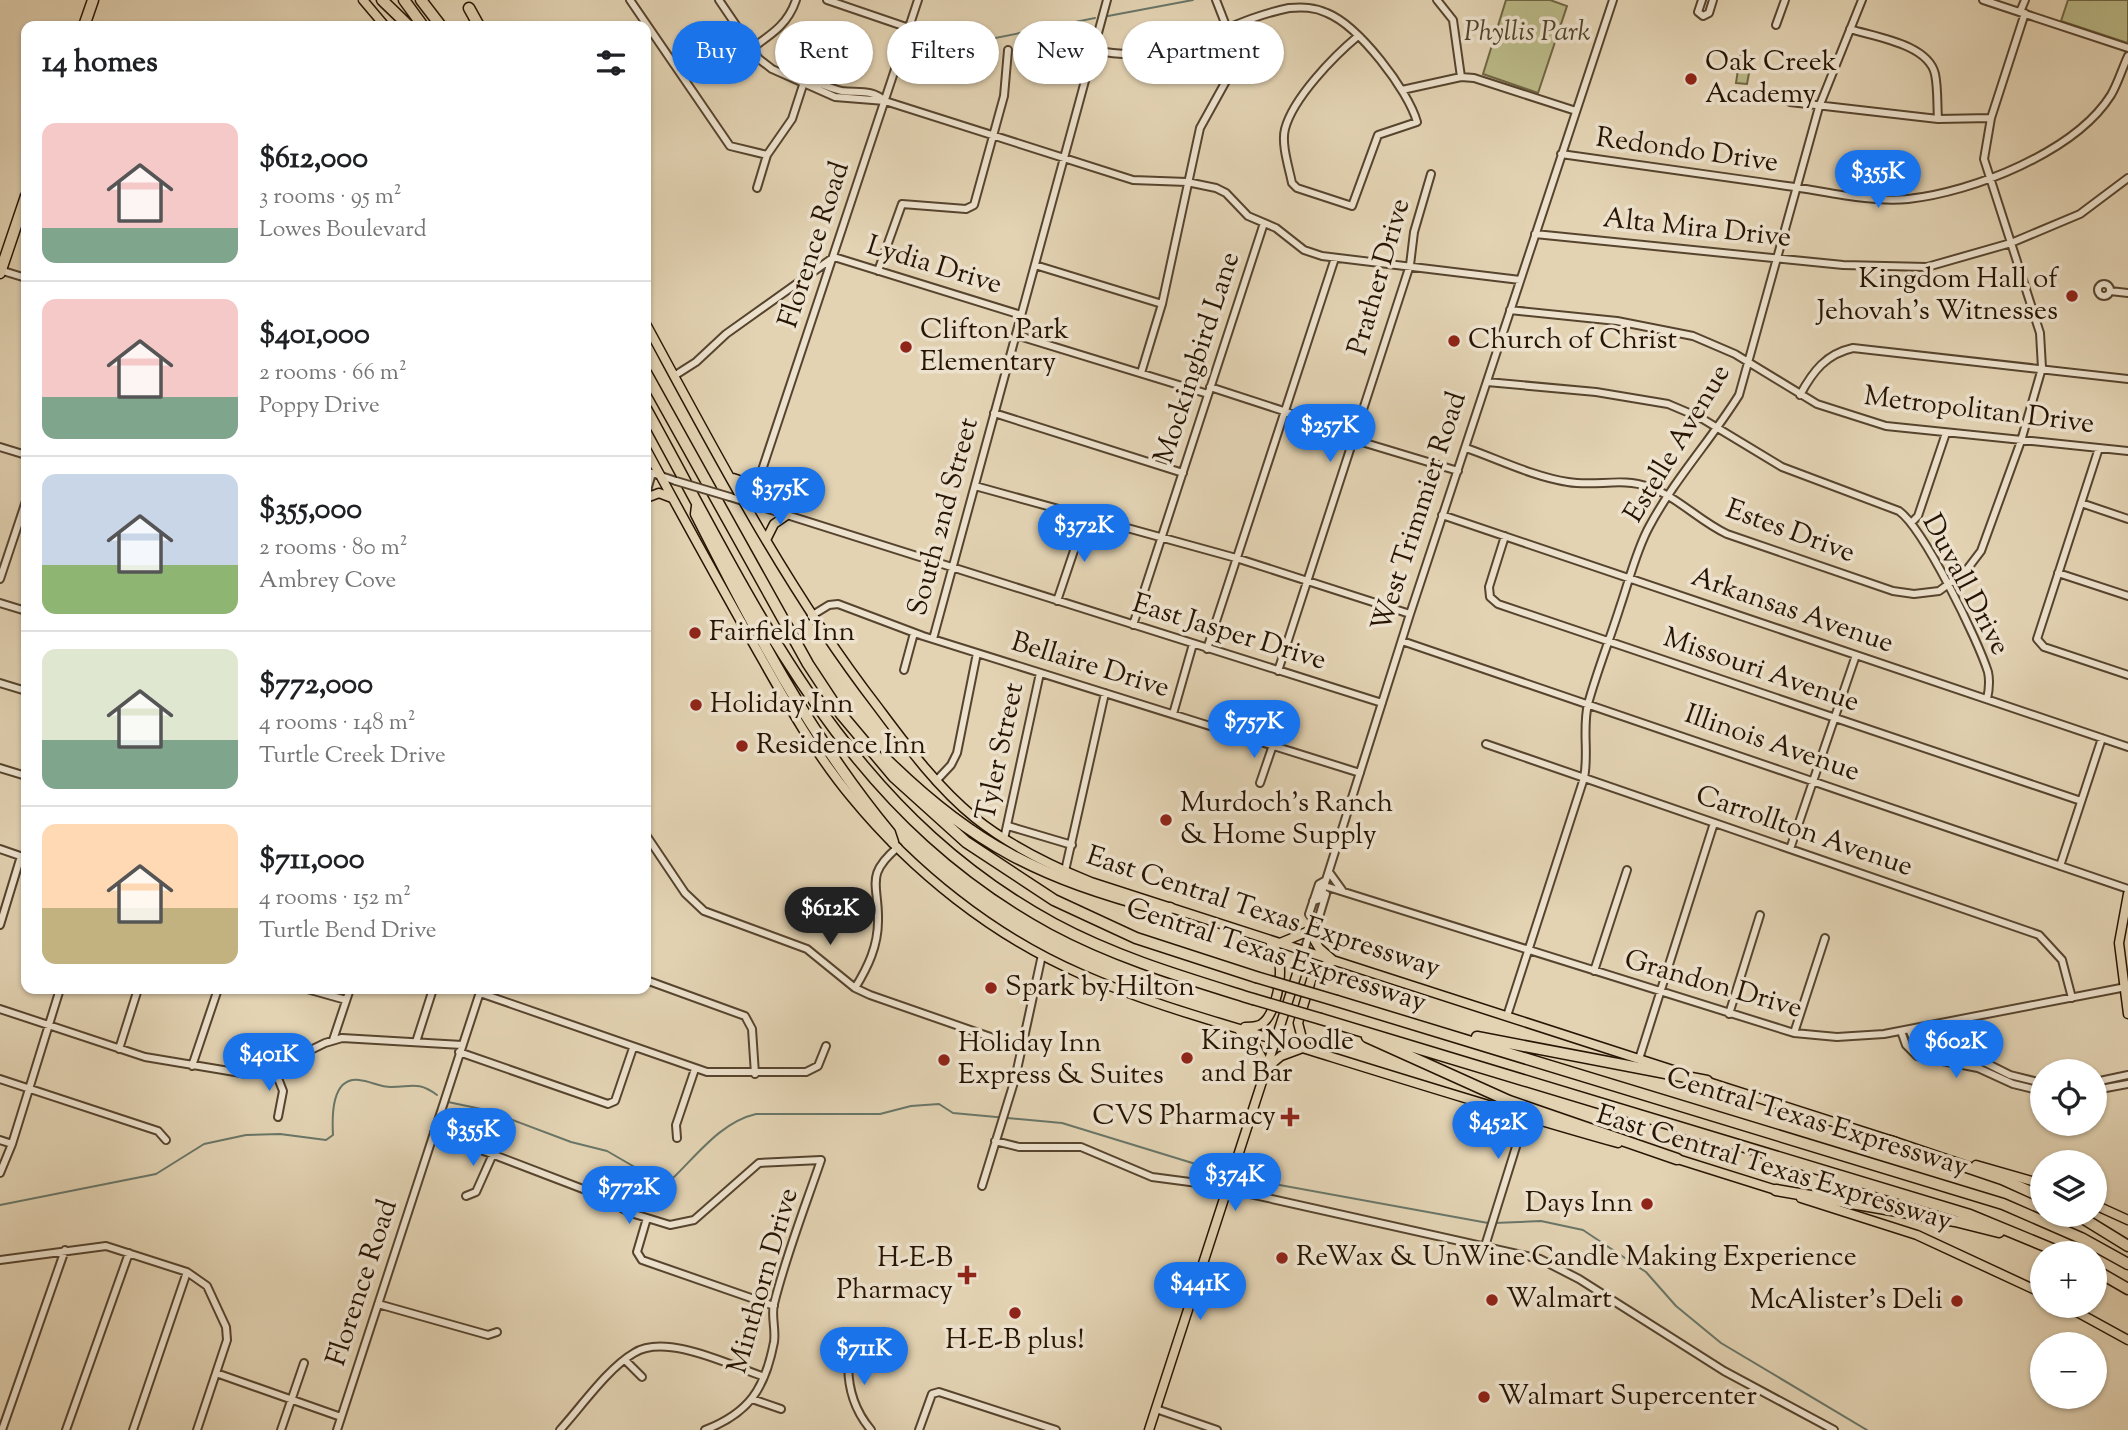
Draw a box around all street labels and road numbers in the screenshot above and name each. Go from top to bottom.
street label: Redondo Drive [1593,118,1781,184]
street label: Florence Road [769,156,861,333]
street label: Prather Drive [1339,194,1421,360]
street label: Alta Mira Drive [1601,199,1793,259]
street label: Lydia Drive [861,226,1007,306]
street label: Mockingbird Lane [1145,247,1251,469]
street label: Estelle Avenue [1615,357,1741,531]
street label: Metropolitan Drive [1861,377,2097,445]
street label: West Trimmier Road [1362,387,1478,637]
street label: South 2nd Street [898,413,990,620]
street label: Estes Drive [1720,490,1860,574]
street label: Duvall Drive [1911,507,2019,663]
street label: Arkansas Avenue [1685,558,1899,664]
street label: East Jasper Drive [1127,585,1331,681]
street label: Missouri Avenue [1658,619,1864,723]
street label: Bellaire Drive [1006,623,1174,709]
street label: Tyler Street [967,679,1035,825]
street label: Illinois Avenue [1679,695,1865,793]
street label: Carrollton Avenue [1690,776,1918,888]
street label: East Central Texas Expressway [1082,840,1444,986]
street label: Central Texas Expressway [1122,892,1430,1020]
street label: Grandon Drive [1619,941,1807,1029]
street label: Central Texas Expressway [1661,1058,1973,1188]
street label: East Central Texas Expressway [1591,1096,1957,1242]
street label: Minthorn Drive [718,1183,810,1379]
street label: Florence Road [317,1194,409,1371]

